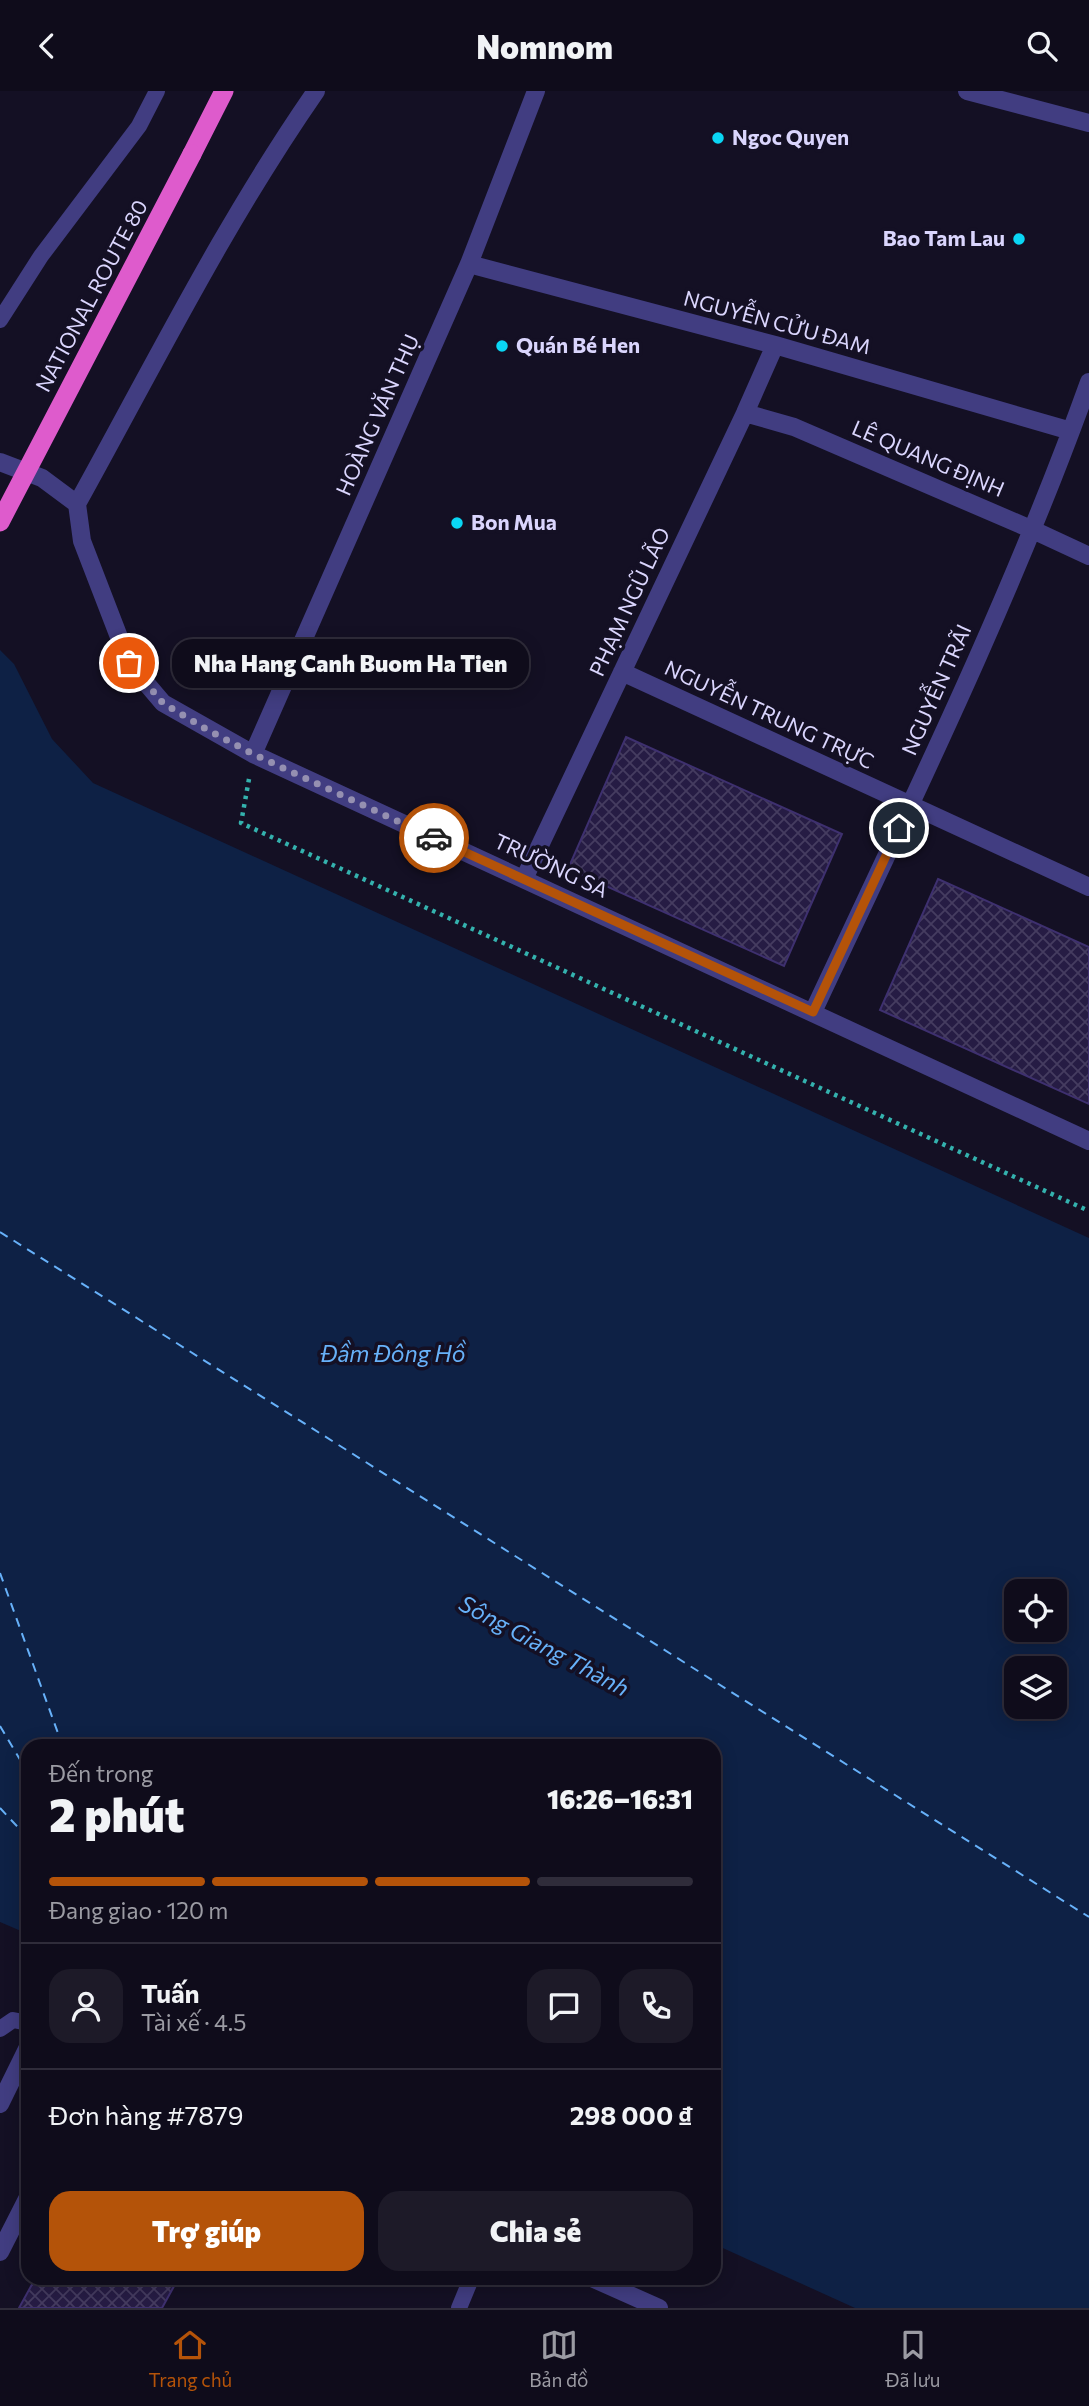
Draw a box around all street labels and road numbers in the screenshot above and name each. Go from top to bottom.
street label: NATIONAL ROUTE 80 [29,195,152,396]
street label: NGUYỄN CỬU ĐAM [681,281,875,359]
street label: HOÀNG VĂN THỤ [330,330,423,499]
street label: LÊ QUANG ĐỊNH [849,414,1009,501]
street label: PHẠM NGŨ LÃO [583,523,674,680]
street label: NGUYỄN TRÃI [892,619,976,759]
street label: NGUYỄN TRUNG TRỰC [661,651,880,773]
street label: TRƯỜNG SA [491,827,613,902]

